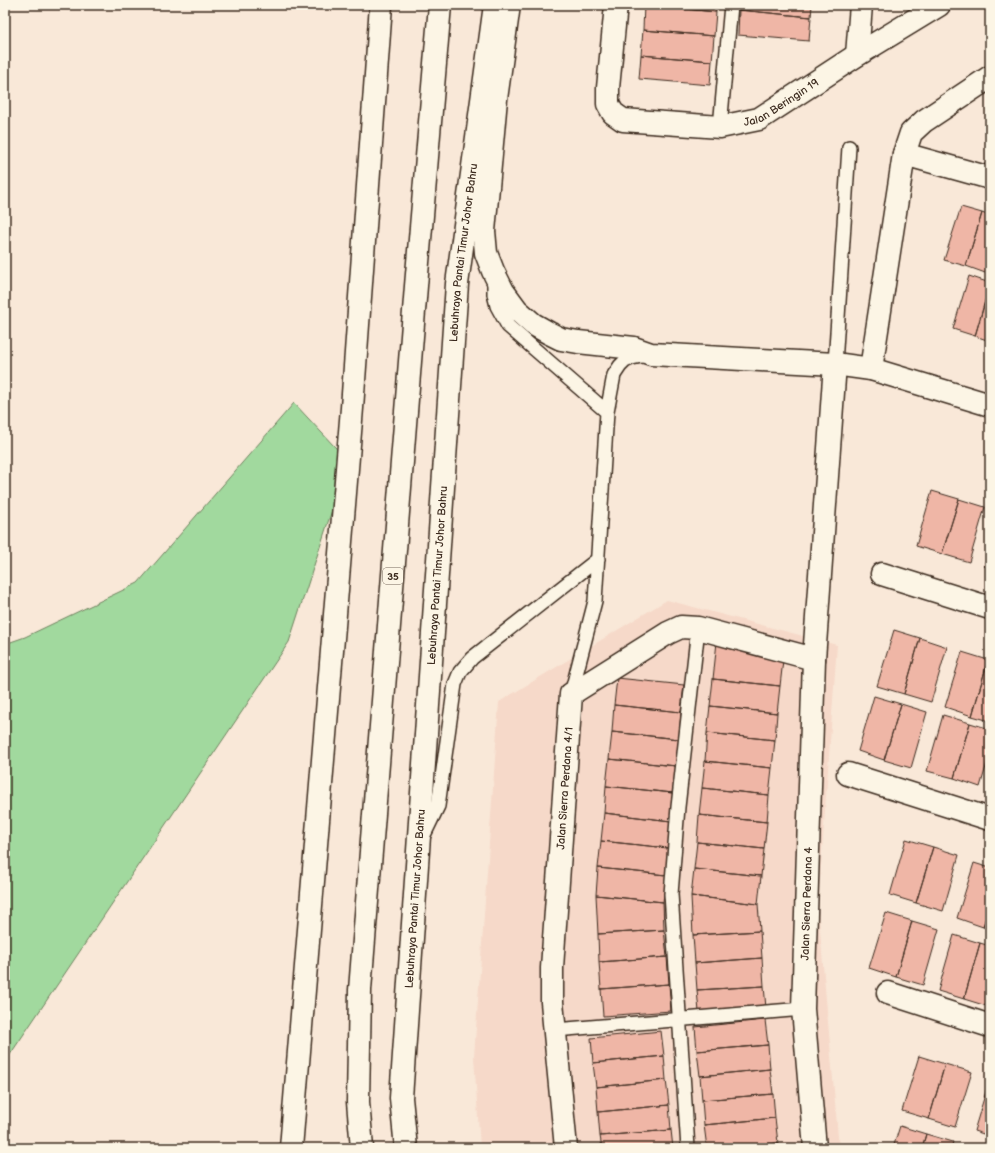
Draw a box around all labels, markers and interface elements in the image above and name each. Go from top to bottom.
street label: Jalan Beringin 19 [743,76,821,129]
street label: Lebuhraya Pantai Timur Johor Bahru [447,163,480,342]
street label: Lebuhraya Pantai Timur Johor Bahru [425,485,450,666]
road number: 35 [383,568,403,584]
street label: Jalan Sierra Perdana 4/1 [554,726,576,850]
street label: Lebuhraya Pantai Timur Johor Bahru [403,809,428,989]
street label: Jalan Sierra Perdana 4 [799,846,815,961]

